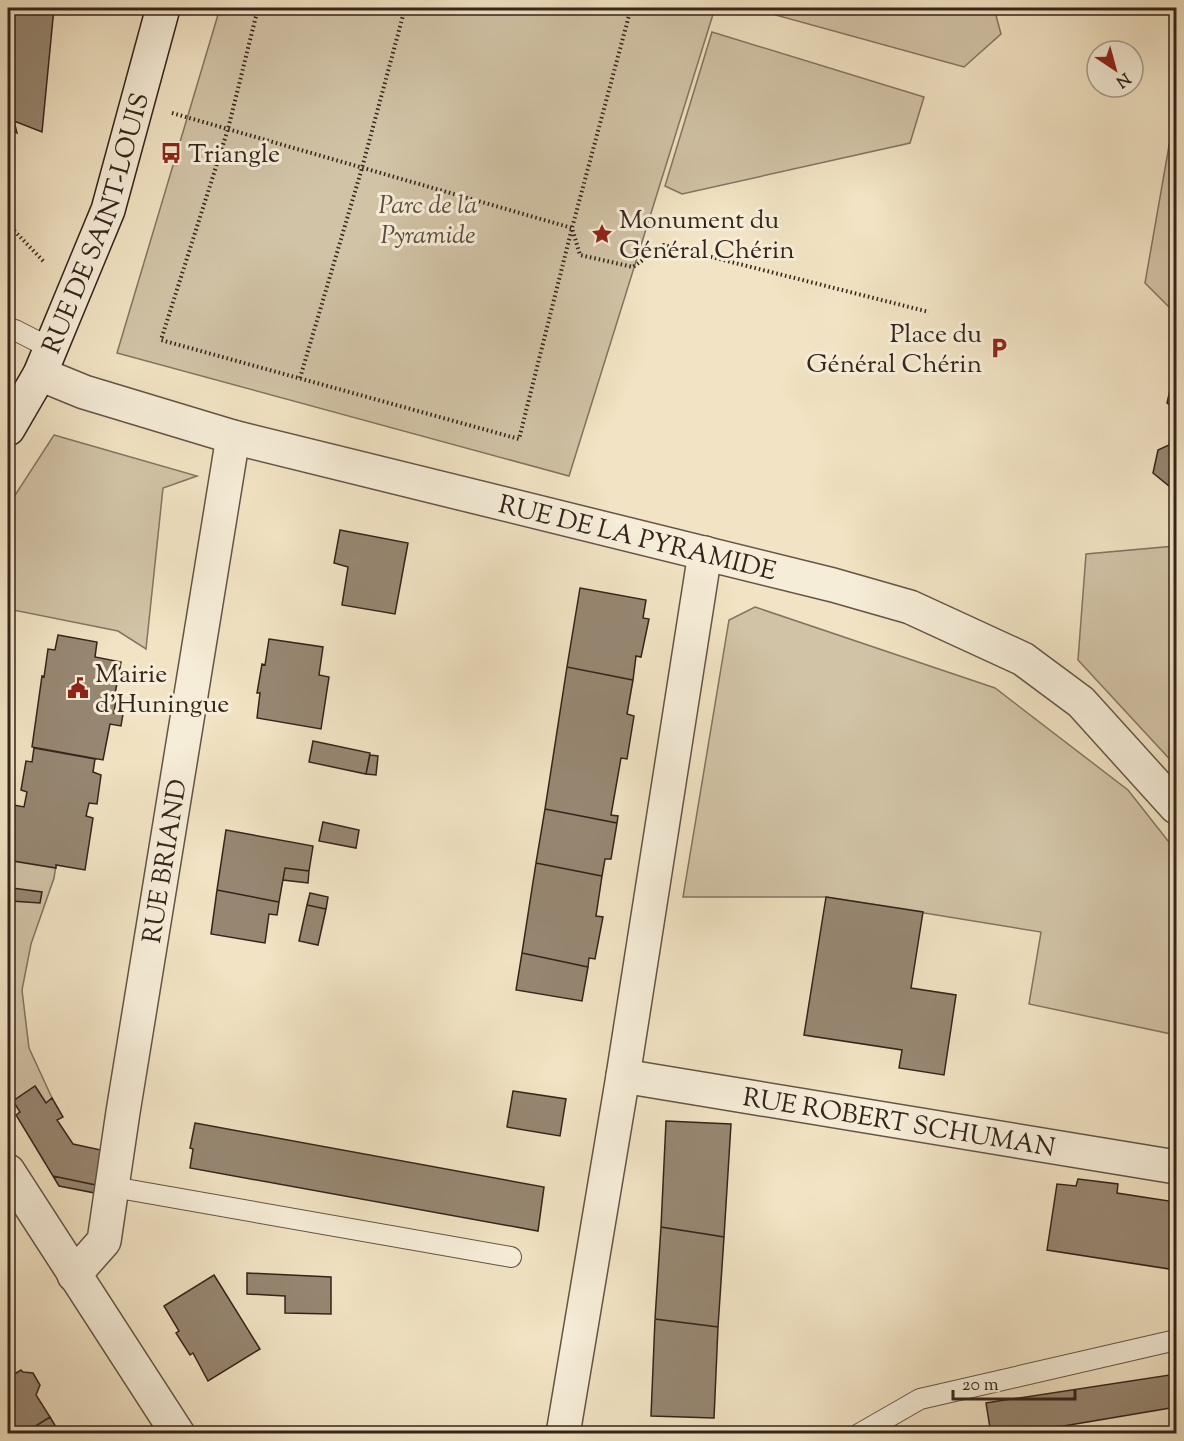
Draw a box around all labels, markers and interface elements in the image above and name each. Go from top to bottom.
north arrow [1085,39,1145,99]
text: N [1110,66,1134,92]
street label: RUE DE SAINT-LOUIS [34,89,160,360]
place label: Triangle [188,137,280,174]
bus stop icon: Triangle [159,141,183,165]
park label: Parc de la Pyramide [379,188,477,255]
place label: Monument du Général Chérin [619,203,795,270]
place icon: Monument du Général Chérin [590,222,614,246]
place label: Place du Général Chérin [806,317,982,384]
parking icon: Place du Général Chérin [987,336,1011,360]
street label: RUE DE LA PYRAMIDE [494,487,780,591]
place label: Mairie d'Huningue [95,657,229,724]
public building icon: Mairie d'Huningue [66,676,90,700]
street label: RUE BRIAND [135,777,198,946]
street label: RUE ROBERT SCHUMAN [740,1080,1058,1168]
scale bar [953,1363,1074,1401]
text: 20 m [962,1373,999,1399]

